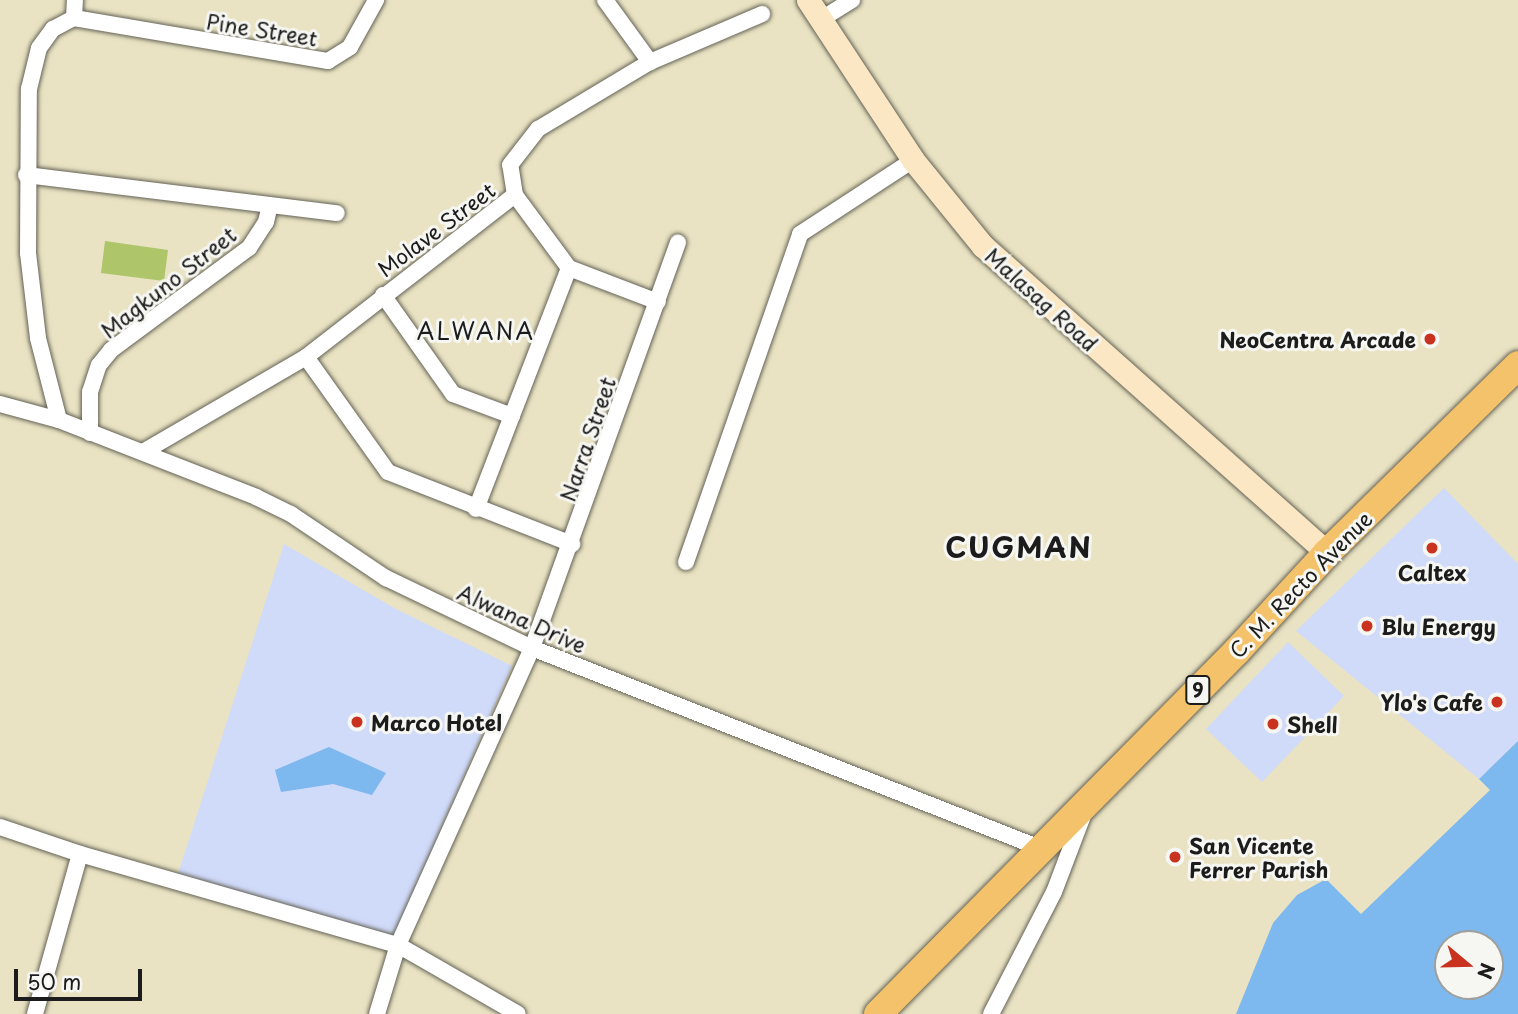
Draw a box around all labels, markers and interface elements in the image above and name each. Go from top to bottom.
street label: Pine Street [205,8,319,50]
street label: Molave Street [372,177,500,281]
street label: Magkuno Street [96,222,240,342]
street label: Malasag Road [980,242,1104,356]
district label: ALWANA [418,317,534,345]
place label: NeoCentra Arcade [1218,326,1416,352]
marker: NeoCentra Arcade [1422,331,1438,347]
street label: Narra Street [554,373,620,505]
street label: C. M. Recto Avenue [1223,505,1377,663]
district label: CUGMAN [946,530,1092,564]
marker: Caltex [1424,540,1440,556]
place label: Caltex [1398,559,1466,585]
street label: Alwana Drive [454,578,590,658]
place label: Blu Energy [1381,613,1494,639]
marker: Blu Energy [1359,618,1375,634]
road number: 9 [1184,674,1212,706]
place label: Ylo's Cafe [1380,689,1483,715]
marker: Ylo's Cafe [1489,694,1505,710]
place label: Marco Hotel [371,709,503,735]
place label: Shell [1287,711,1338,737]
marker: Marco Hotel [349,714,365,730]
marker: Shell [1265,716,1281,732]
place label: San Vicente Ferrer Parish [1189,832,1329,882]
marker: San Vicente Ferrer Parish [1167,849,1183,865]
north arrow [1434,930,1504,1000]
scale bar [18,954,145,998]
text: N [1471,960,1503,983]
text: 50 m [27,965,81,997]

